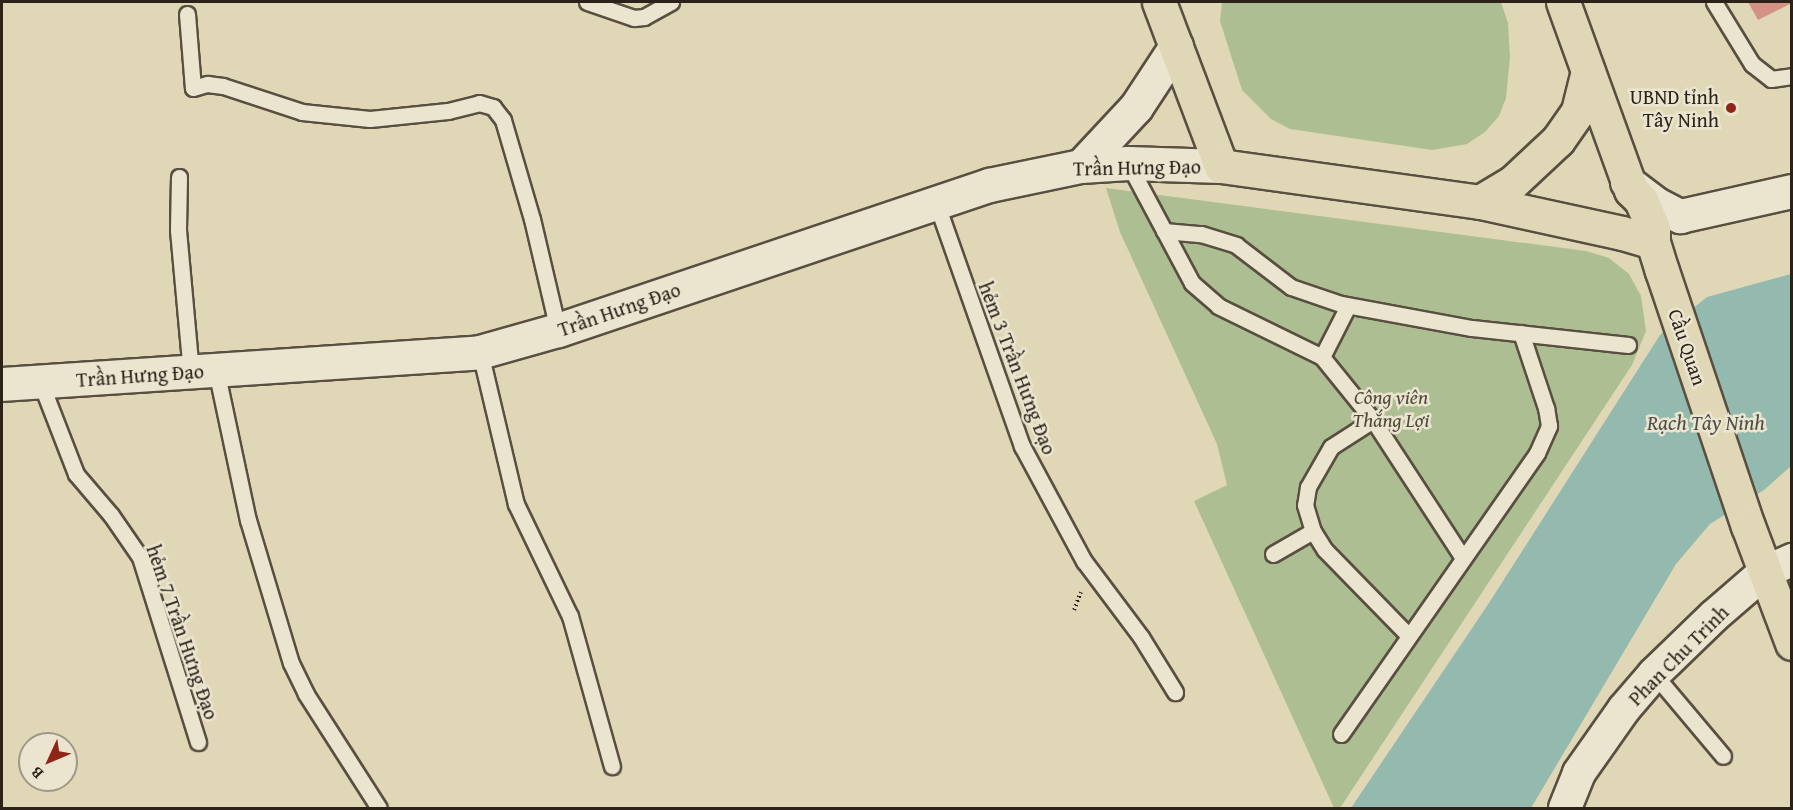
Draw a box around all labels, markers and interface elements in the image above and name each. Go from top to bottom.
place label: UBND tỉnh Tây Ninh [1630,84,1719,131]
marker: UBND tỉnh Tây Ninh [1724,101,1738,115]
street label: Trần Hưng Đạo [1073,154,1201,180]
street label: Trần Hưng Đạo [555,277,683,341]
street label: hẻm 3 Trần Hưng Đạo [974,278,1062,458]
street label: Cầu Quan [1664,306,1712,388]
street label: Trần Hưng Đạo [75,359,205,391]
park label: Công viên Thắng Lợi [1353,384,1429,431]
water label: Rạch Tây Ninh [1647,410,1765,436]
street label: hẻm 7 Trần Hưng Đạo [142,541,224,723]
street label: Phan Chu Trinh [1623,600,1733,710]
north arrow [18,732,78,792]
text: B [24,761,49,785]

